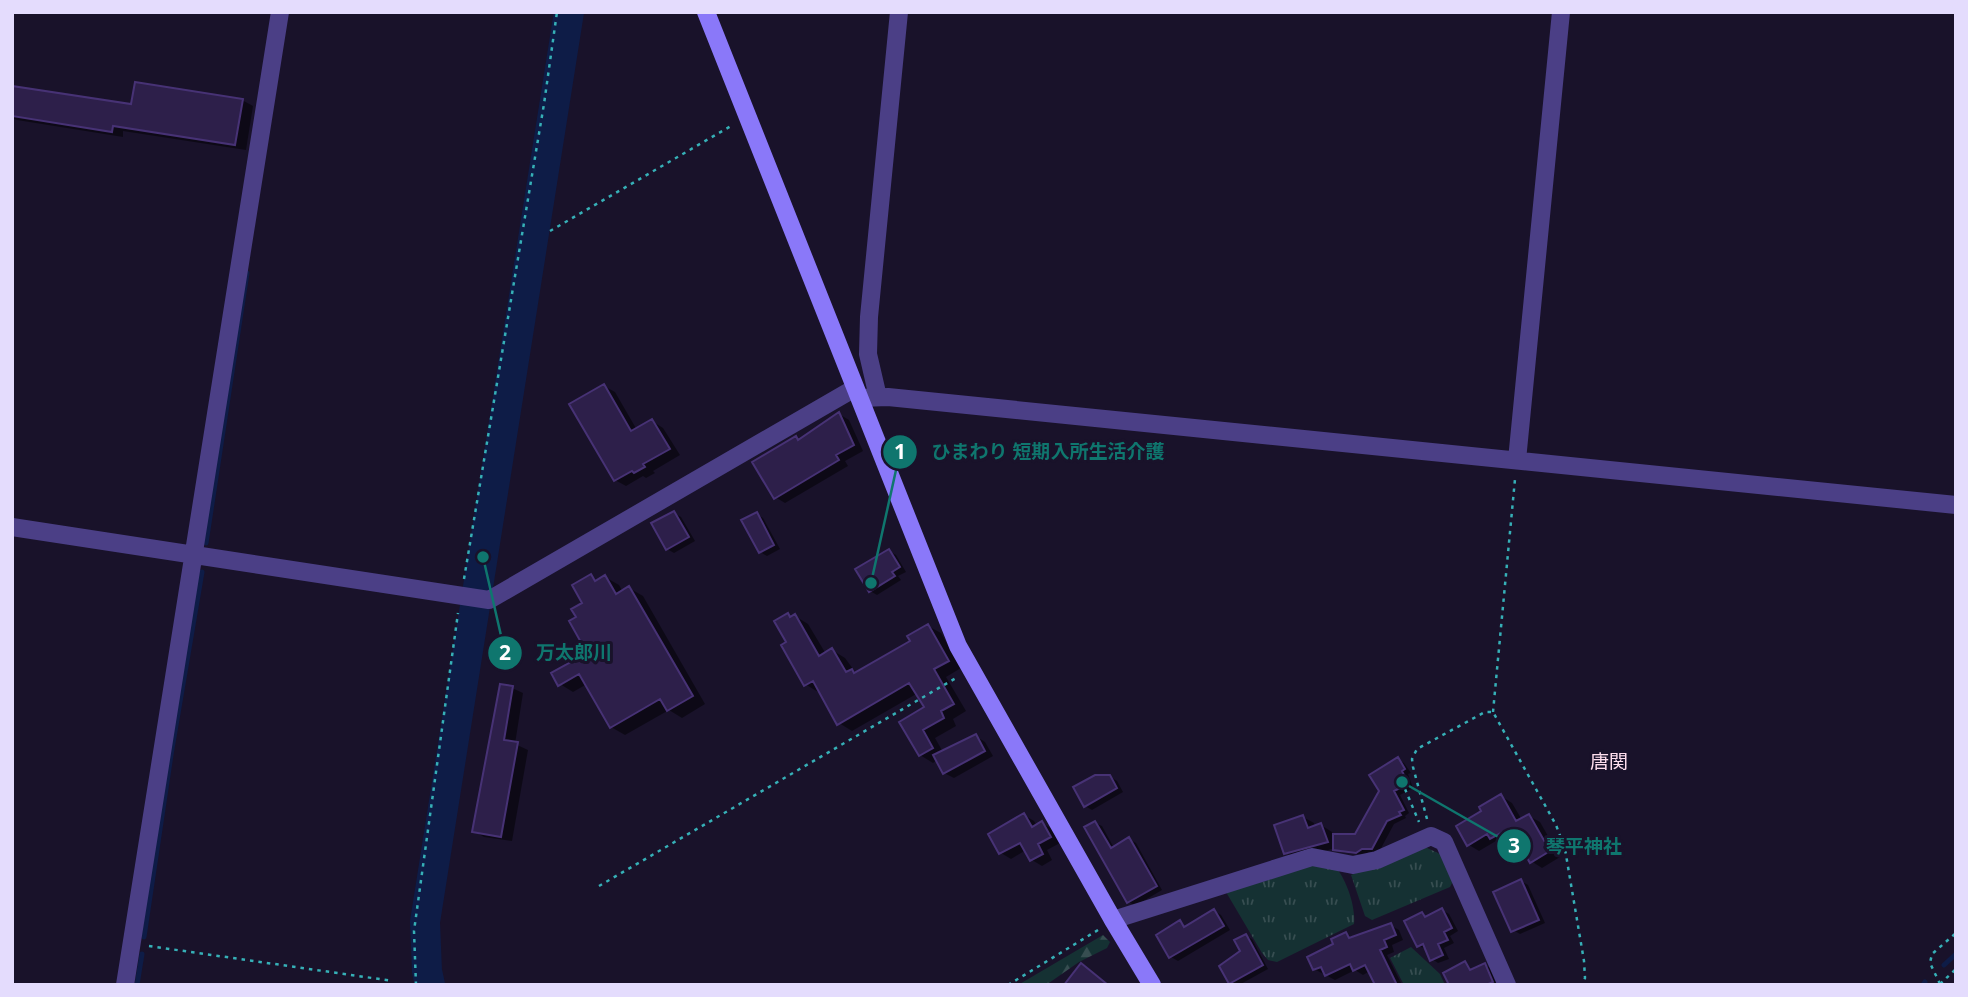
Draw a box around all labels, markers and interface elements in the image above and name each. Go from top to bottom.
callout: ひまわり 短期入所生活介護 [882,432,1178,472]
text: 1 [894,437,906,465]
text: ひまわり 短期入所生活介護 [932,438,1164,464]
callout: 万太郎川 [487,633,626,673]
text: 2 [499,638,511,666]
text: 万太郎川 [536,639,612,665]
district label: 唐関 [1590,748,1628,774]
callout: 琴平神社 [1497,826,1636,866]
text: 3 [1508,831,1520,859]
text: 琴平神社 [1546,833,1622,859]

